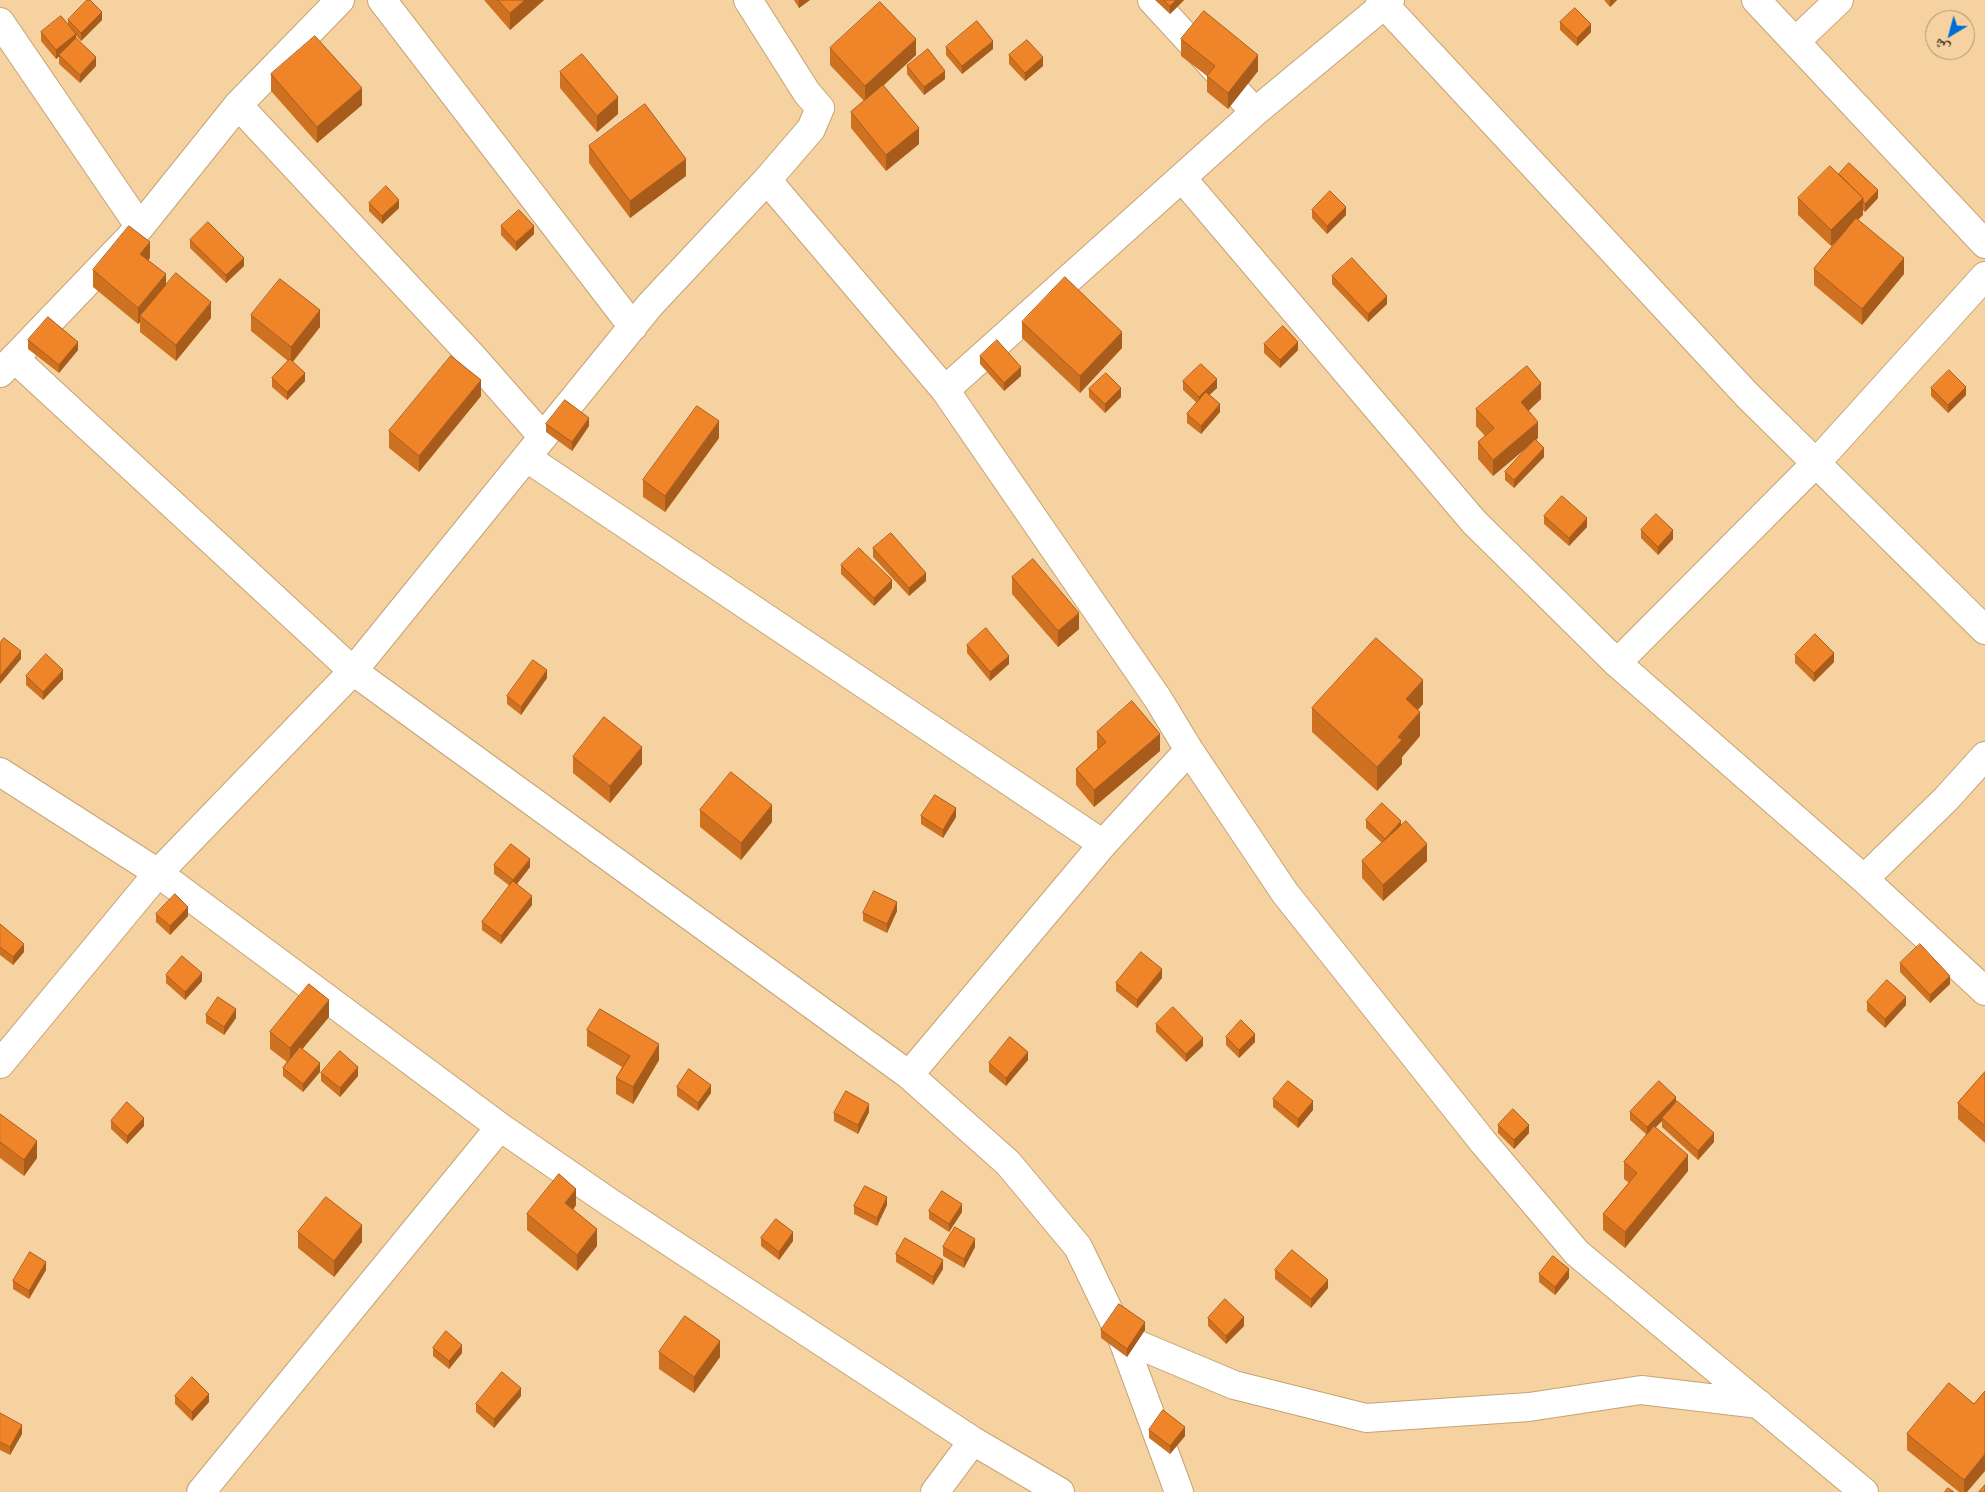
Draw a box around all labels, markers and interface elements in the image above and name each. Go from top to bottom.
north arrow [1925,10,1975,60]
text: ش [1930,35,1953,58]

